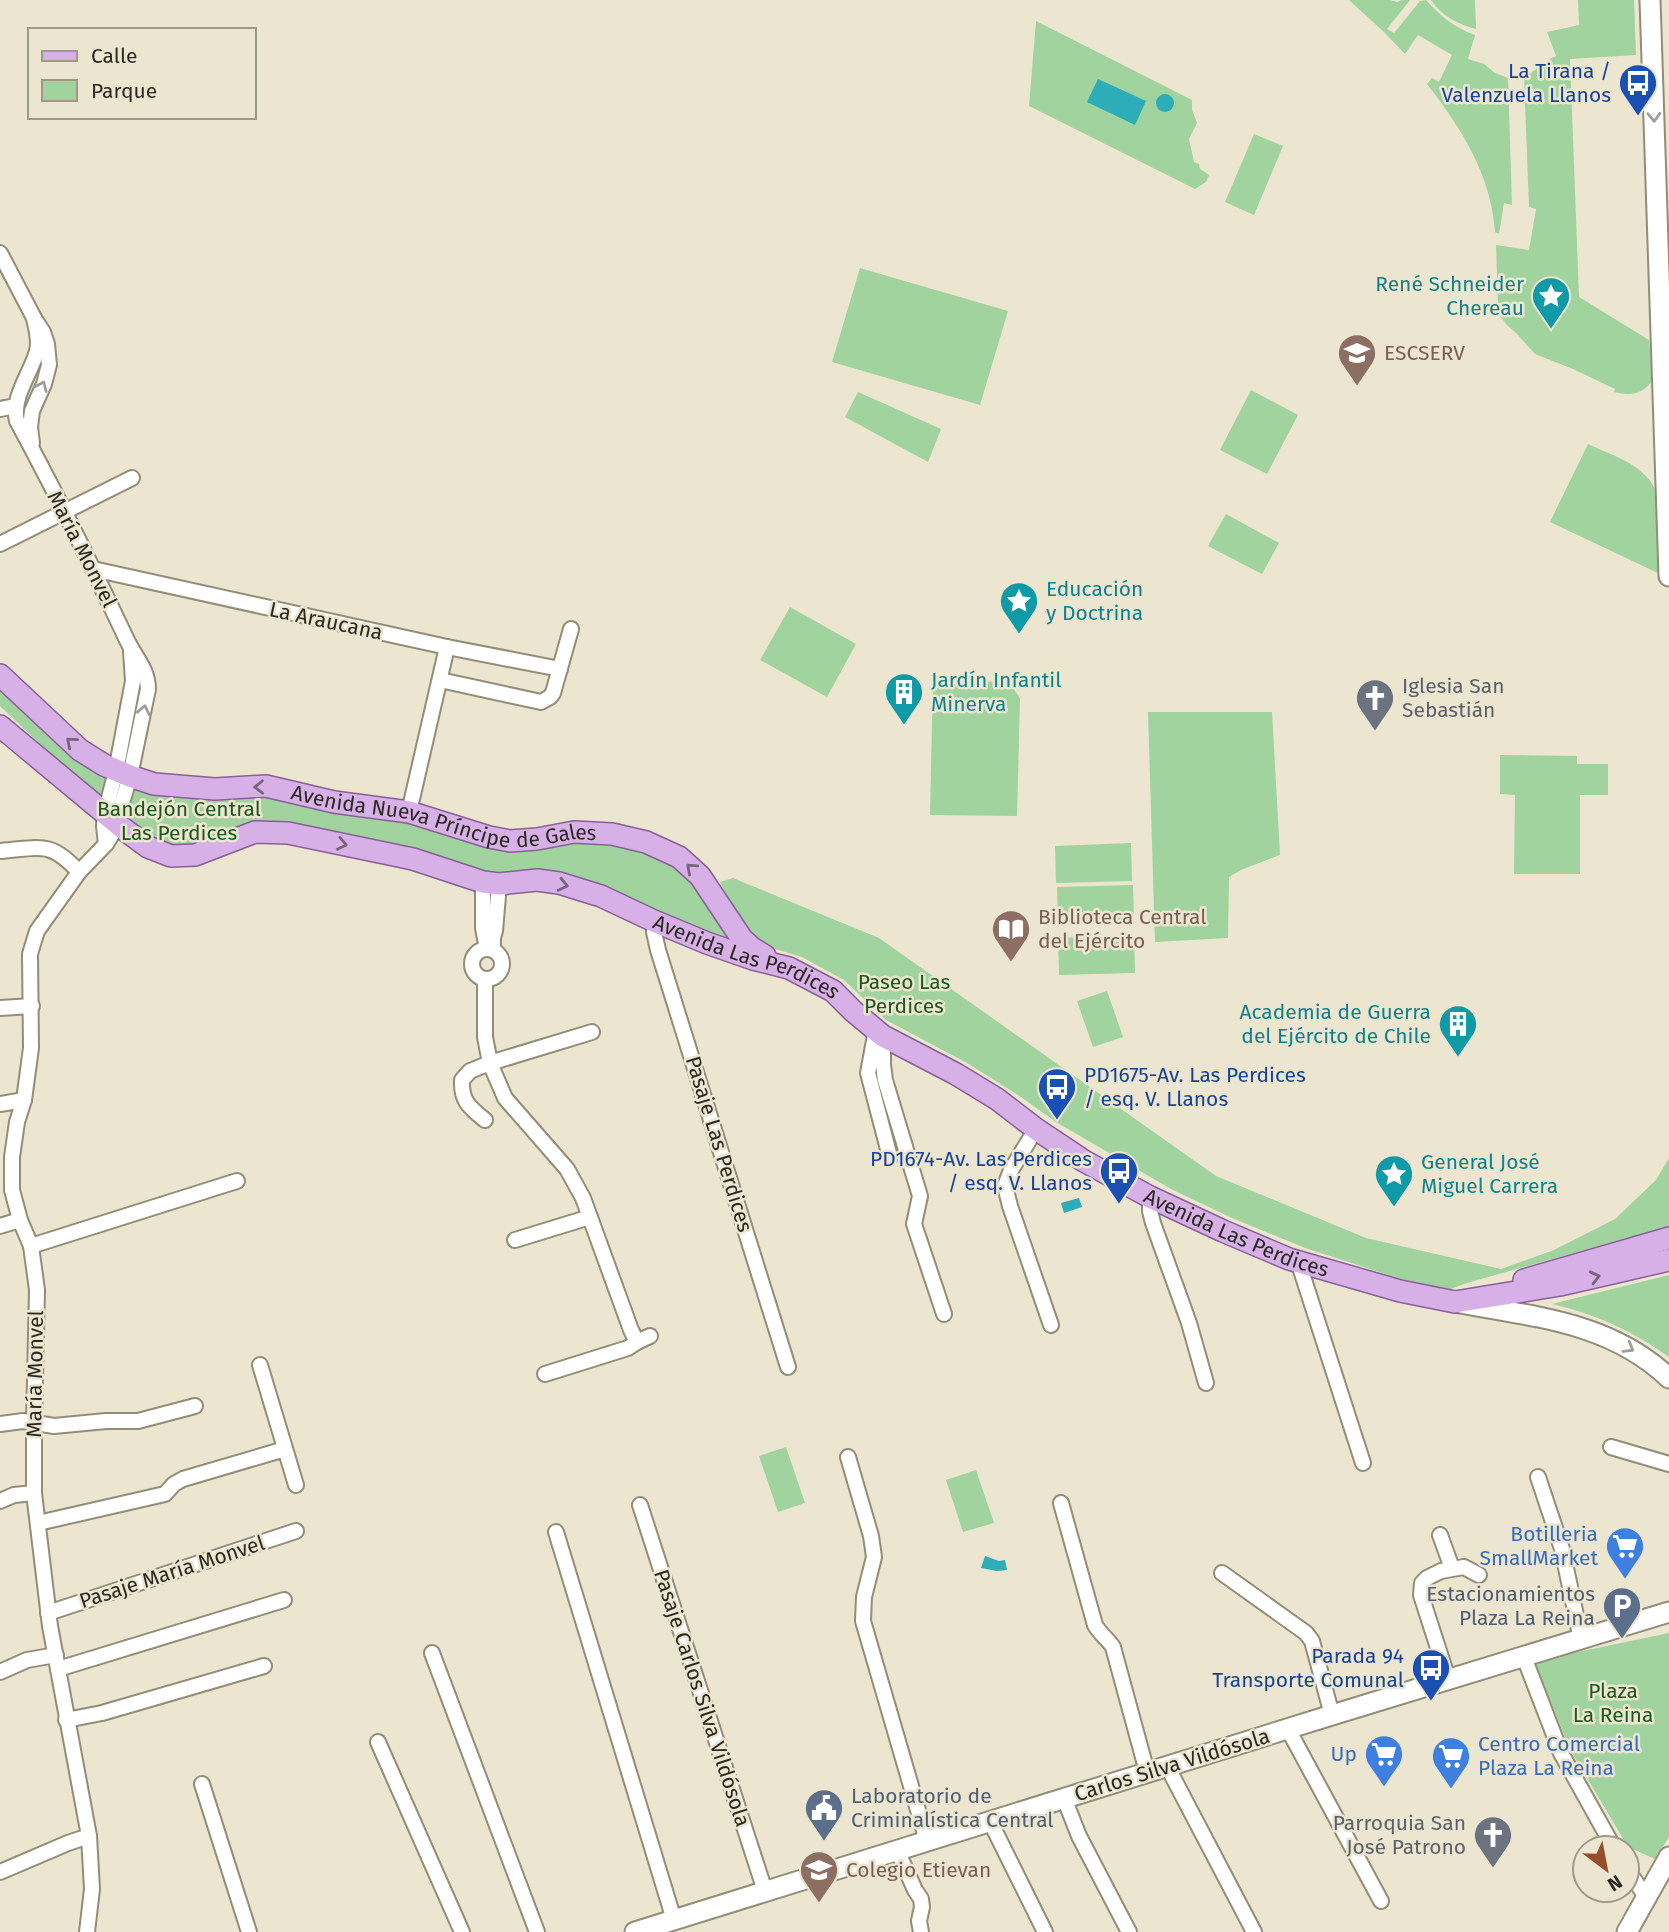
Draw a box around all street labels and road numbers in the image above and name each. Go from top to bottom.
street label: María Monvel [41,486,123,612]
street label: La Araucana [267,596,385,646]
street label: Avenida Nueva Príncipe de Gales [289,779,597,854]
street label: Avenida Las Perdices [649,909,846,1004]
street label: Pasaje Las Perdices [680,1053,758,1235]
street label: Avenida Las Perdices [1140,1183,1332,1283]
street label: María Monvel [21,1310,49,1438]
street label: Pasaje María Monvel [76,1530,268,1614]
street label: Pasaje Carlos Silva Vildósola [648,1566,756,1830]
street label: Carlos Silva Vildósola [1071,1723,1273,1807]

